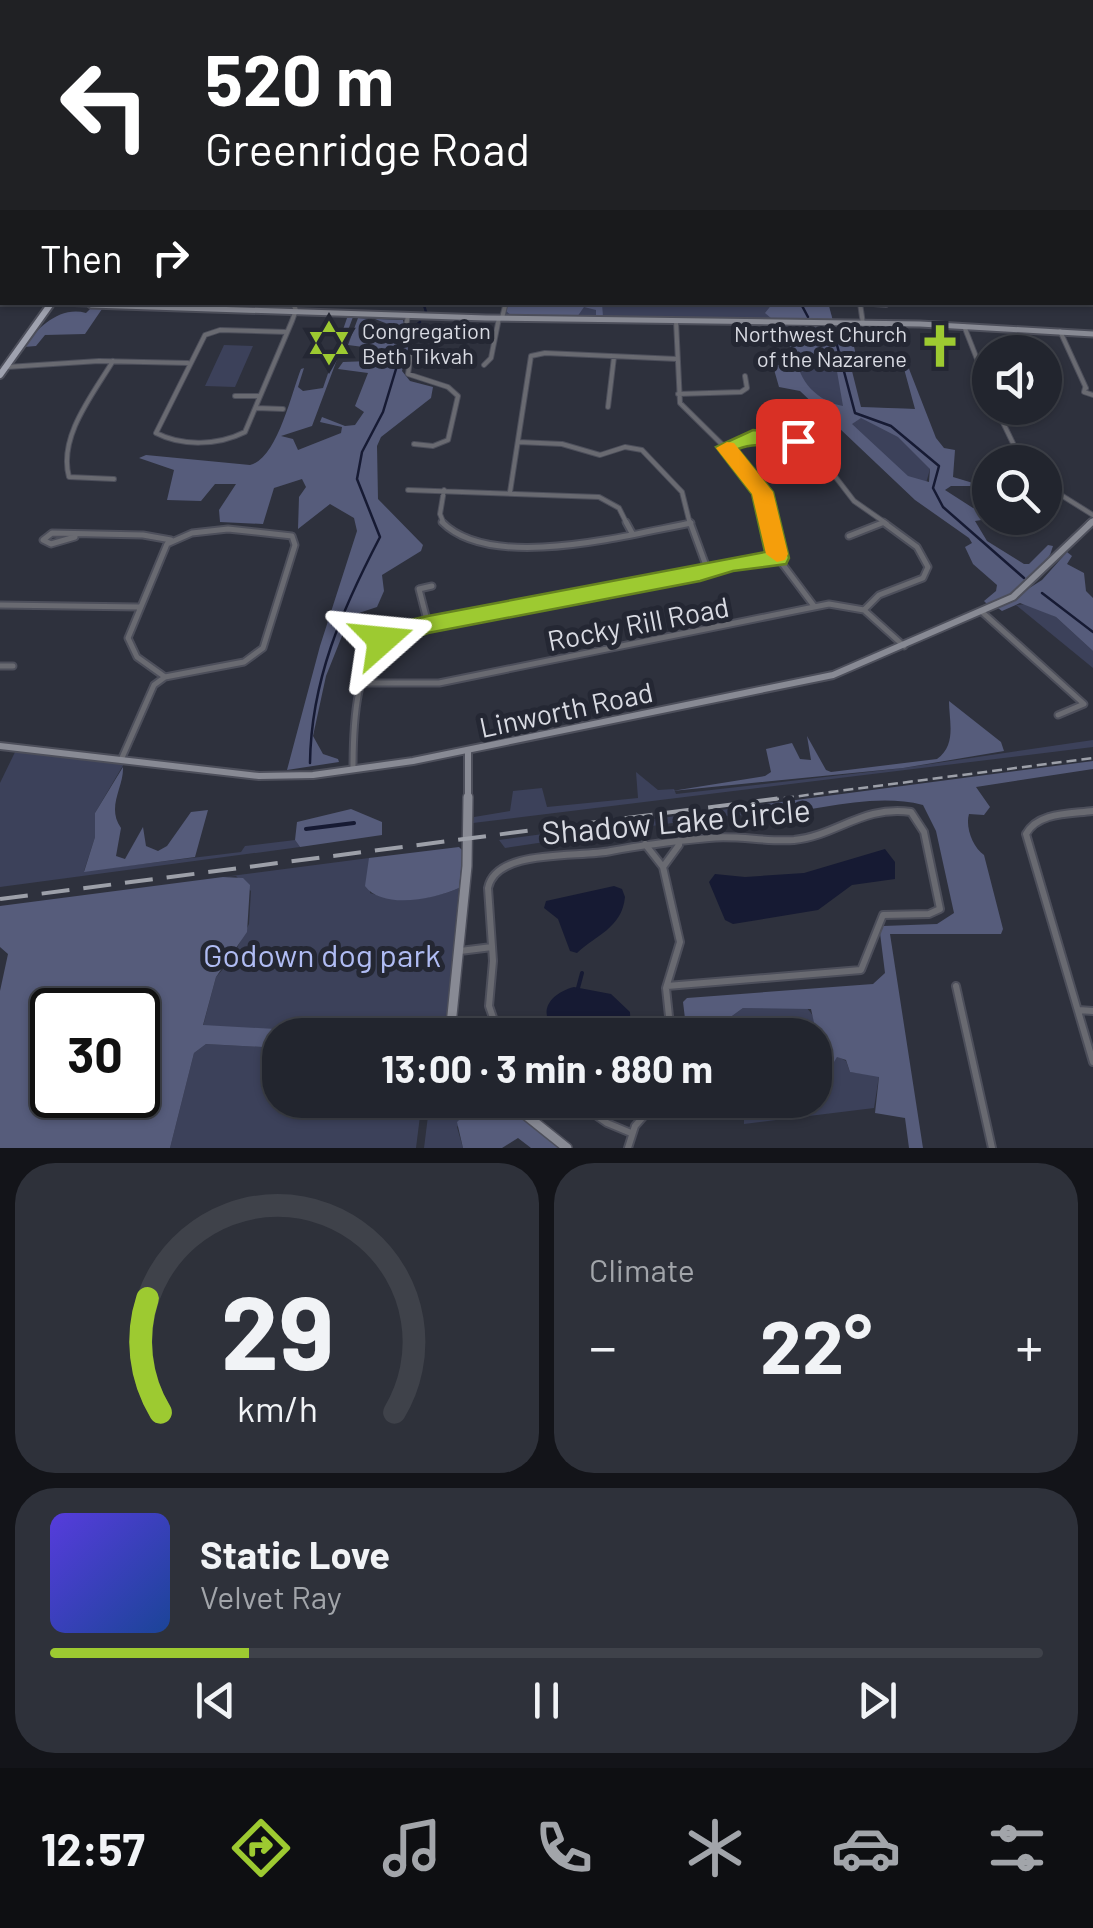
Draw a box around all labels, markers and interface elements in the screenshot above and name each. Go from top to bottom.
text: 520 m [205,36,394,120]
icon: left [40,40,170,170]
text: Greenridge Road [205,121,530,175]
icon: right [143,230,198,285]
text: Then [40,235,123,281]
place label: Congregation Beth Tikvah [362,317,491,368]
synagogue icon: Congregation Beth Tikvah [305,319,353,367]
place label: Northwest Church of the Nazarene [734,320,907,371]
church icon: Northwest Church of the Nazarene [916,322,964,370]
map controls [972,335,1062,535]
button: sound [972,335,1062,425]
pin [756,399,841,484]
icon: arrive [771,414,826,469]
button: search [972,445,1062,535]
position arrow [330,588,434,692]
street label: Rocky Rill Road [544,589,732,657]
street label: Linworth Road [476,674,656,744]
street label: Shadow Lake Circle [540,789,812,851]
park label: Godown dog park [203,935,441,973]
speed limit sign: 30 [30,988,160,1118]
text: 13:00 · 3 min · 880 m [381,1045,713,1091]
text: Climate [589,1250,695,1288]
text: 29 [220,1266,334,1391]
text: 22° [760,1299,872,1389]
text: − [589,1312,617,1378]
text: + [1015,1312,1043,1378]
text: km/h [237,1386,317,1429]
text: Static Love [200,1531,390,1577]
text: Velvet Ray [200,1577,342,1615]
icon: previous [188,1673,243,1728]
icon: pause [519,1673,574,1728]
icon: next [850,1673,905,1728]
icon: directions [226,1813,296,1883]
icon: music [377,1813,447,1883]
icon: phone [529,1813,599,1883]
icon: climate [680,1813,750,1883]
icon: car [831,1813,901,1883]
icon: filters [982,1813,1052,1883]
text: 12:57 [41,1821,145,1875]

